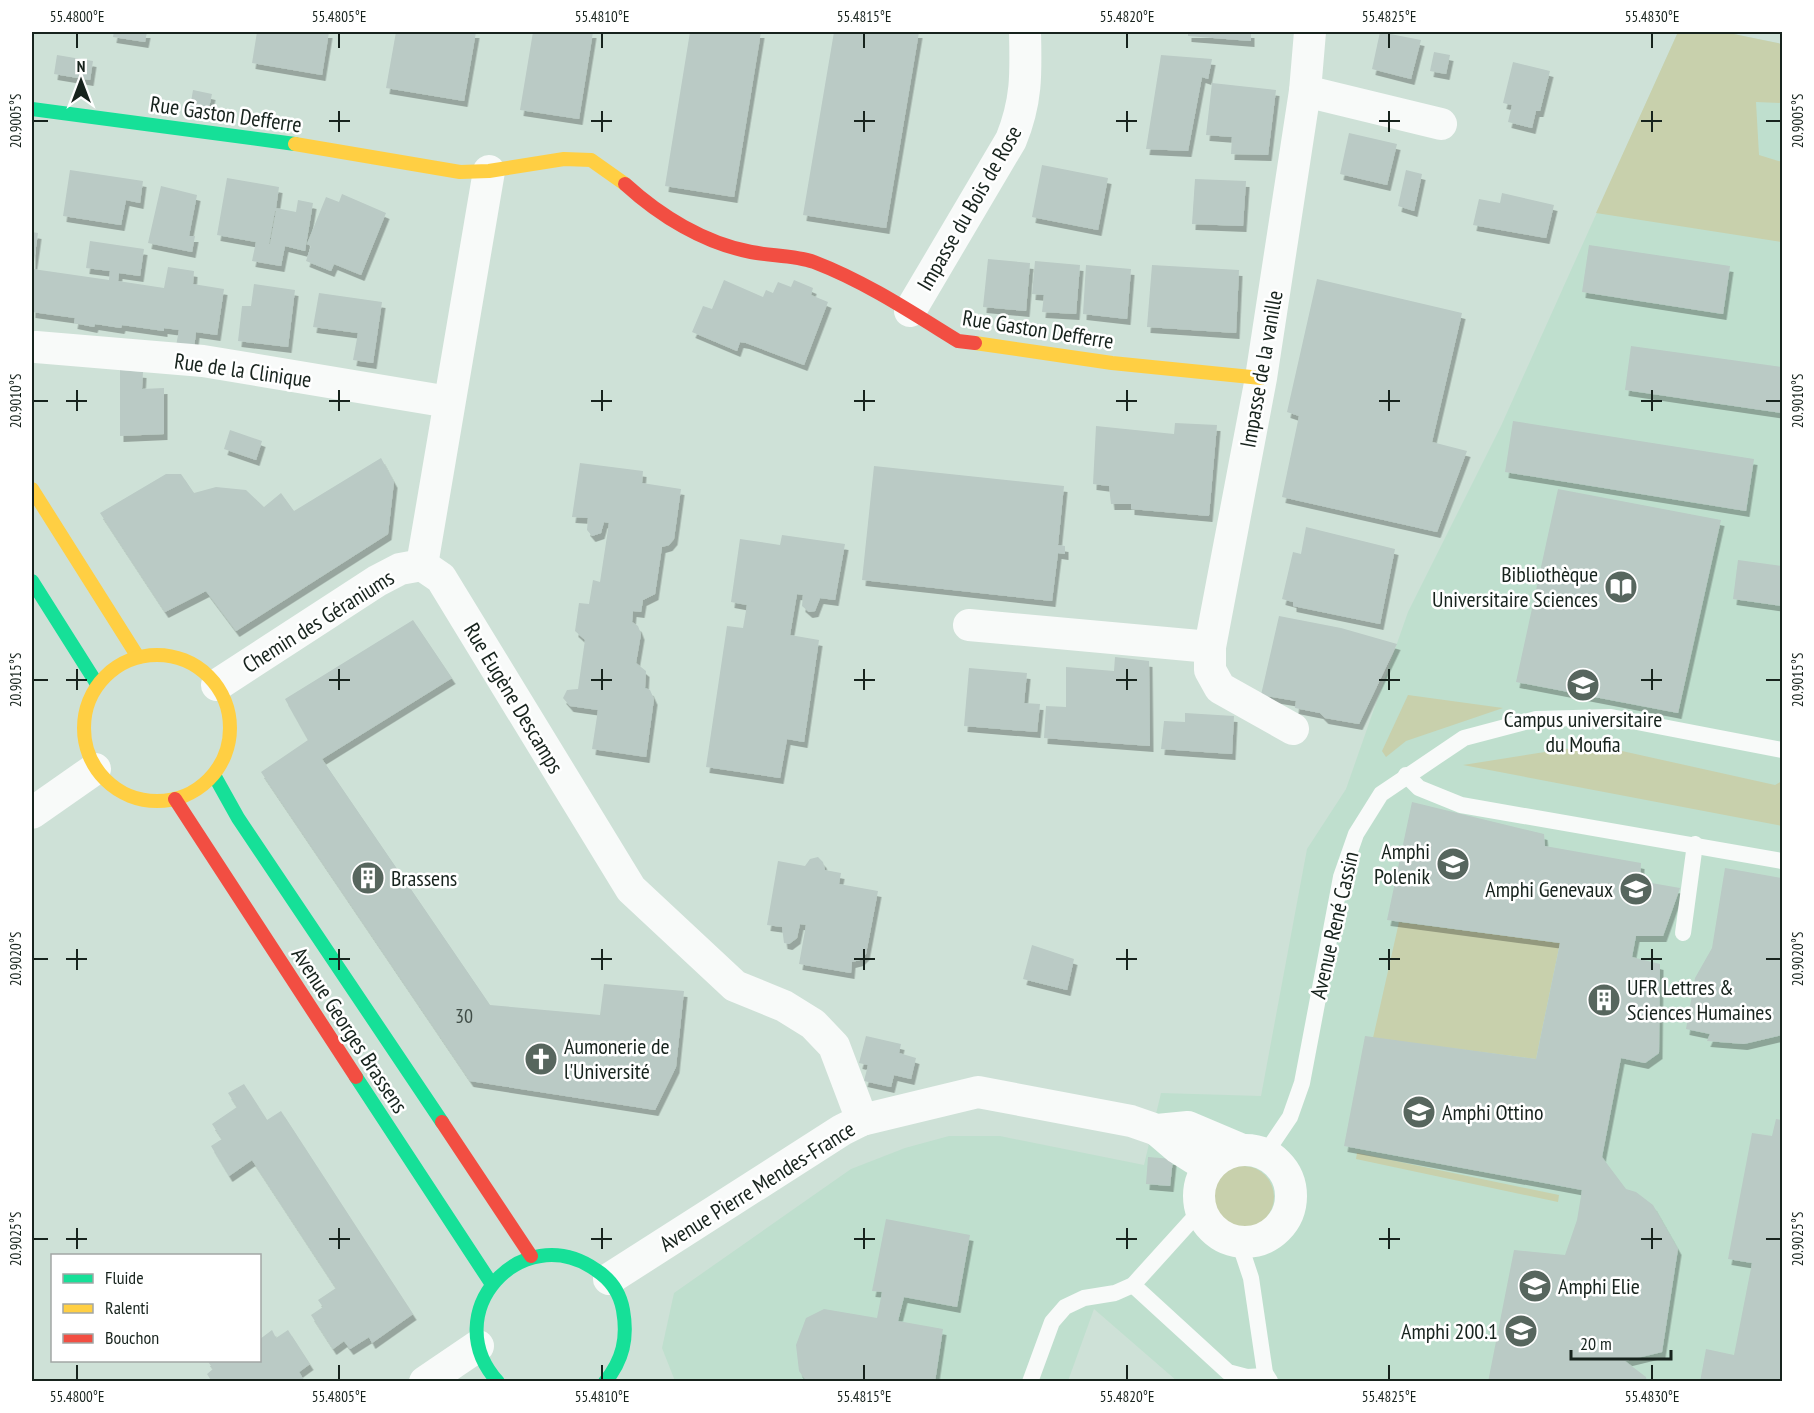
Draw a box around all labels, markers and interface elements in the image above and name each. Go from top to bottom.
text: 55.4800°E [50,7,104,26]
text: 55.4805°E [312,7,366,26]
text: 55.4810°E [575,7,629,26]
text: 55.4815°E [837,7,891,26]
text: 55.4820°E [1100,7,1154,26]
text: 55.4825°E [1362,7,1416,26]
text: 55.4830°E [1625,7,1679,26]
north arrow [51,51,111,111]
text: N [77,56,85,76]
street label: Rue Gaston Defferre [148,90,304,138]
text: 20.9005°S [6,94,25,148]
text: 20.9005°S [1788,94,1807,148]
street label: Impasse du Bois de Rose [910,120,1028,296]
street label: Impasse de la vanille [1233,288,1289,450]
street label: Rue Gaston Defferre [960,303,1116,355]
street label: Rue de la Clinique [173,347,313,393]
text: 20.9010°S [6,374,25,428]
text: 20.9010°S [1788,374,1807,428]
place label: Bibliothèque Universitaire Sciences [1432,560,1598,613]
street label: Chemin des Géraniums [237,563,399,679]
library icon: Bibliothèque Universitaire Sciences [1603,569,1639,605]
street label: Rue Eugène Descamps [458,618,570,778]
text: 20.9015°S [6,653,25,707]
text: 20.9015°S [1788,653,1807,707]
school or university icon: Campus universitaire du Moufia [1565,667,1601,703]
place label: Campus universitaire du Moufia [1504,705,1662,758]
place label: Amphi Polenik [1374,837,1430,890]
school or university icon: Amphi Polenik [1435,846,1471,882]
street label: Avenue René Cassin [1303,849,1365,1001]
building icon: Brassens [350,860,386,896]
place label: Brassens [391,864,457,892]
school or university icon: Amphi Genevaux [1618,871,1654,907]
place label: Amphi Genevaux [1485,875,1613,903]
text: 20.9020°S [6,932,25,986]
text: 20.9020°S [1788,932,1807,986]
street label: Avenue Georges Brassens [286,942,414,1118]
place label: UFR Lettres & Sciences Humaines [1627,973,1772,1026]
building icon: UFR Lettres & Sciences Humaines [1586,982,1622,1018]
house number: 30 [455,1003,473,1029]
place label: Aumonerie de l'Université [564,1032,670,1085]
church icon: Aumonerie de l'Université [523,1041,559,1077]
school or university icon: Amphi Ottino [1401,1094,1437,1130]
place label: Amphi Ottino [1442,1098,1544,1126]
street label: Avenue Pierre Mendes-France [654,1114,860,1258]
text: 20.9025°S [6,1212,25,1266]
text: 20.9025°S [1788,1212,1807,1266]
legend [51,1254,261,1362]
text: Fluide [105,1266,144,1289]
school or university icon: Amphi Elie [1517,1268,1553,1304]
place label: Amphi Elie [1558,1272,1640,1300]
text: Ralenti [105,1296,149,1319]
school or university icon: Amphi 200.1 [1503,1313,1539,1349]
place label: Amphi 200.1 [1401,1317,1498,1345]
scale bar [1571,1323,1672,1361]
text: Bouchon [105,1326,159,1349]
text: 20 m [1580,1332,1612,1355]
text: 55.4800°E [50,1387,104,1406]
text: 55.4805°E [312,1387,366,1406]
text: 55.4810°E [575,1387,629,1406]
text: 55.4815°E [837,1387,891,1406]
text: 55.4820°E [1100,1387,1154,1406]
text: 55.4825°E [1362,1387,1416,1406]
text: 55.4830°E [1625,1387,1679,1406]

